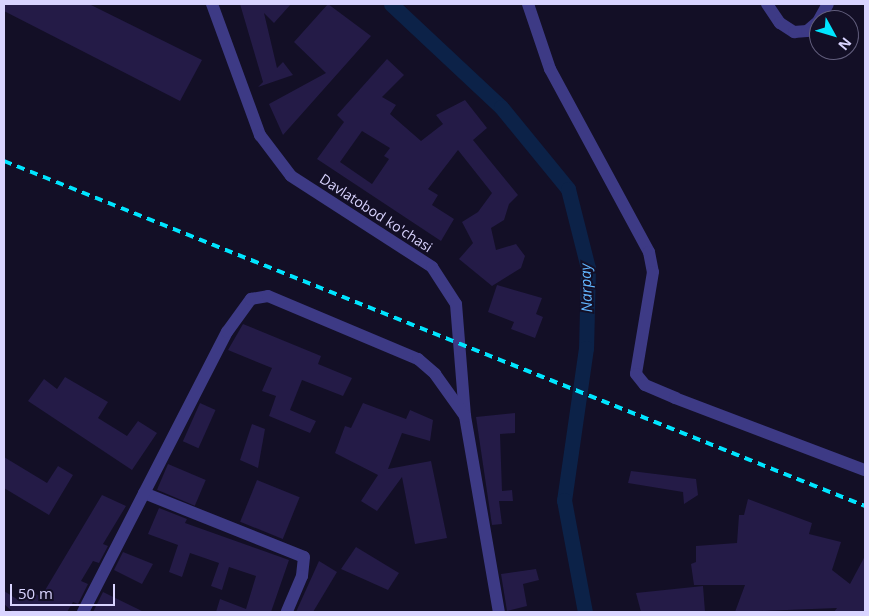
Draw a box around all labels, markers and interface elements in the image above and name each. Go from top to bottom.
north arrow [809,10,859,60]
text: N [834,34,856,55]
street label: Davlatobod ko'chasi [317,170,435,256]
water label: Narpay [576,263,596,313]
scale bar [12,574,118,606]
text: 50 m [18,583,53,603]

